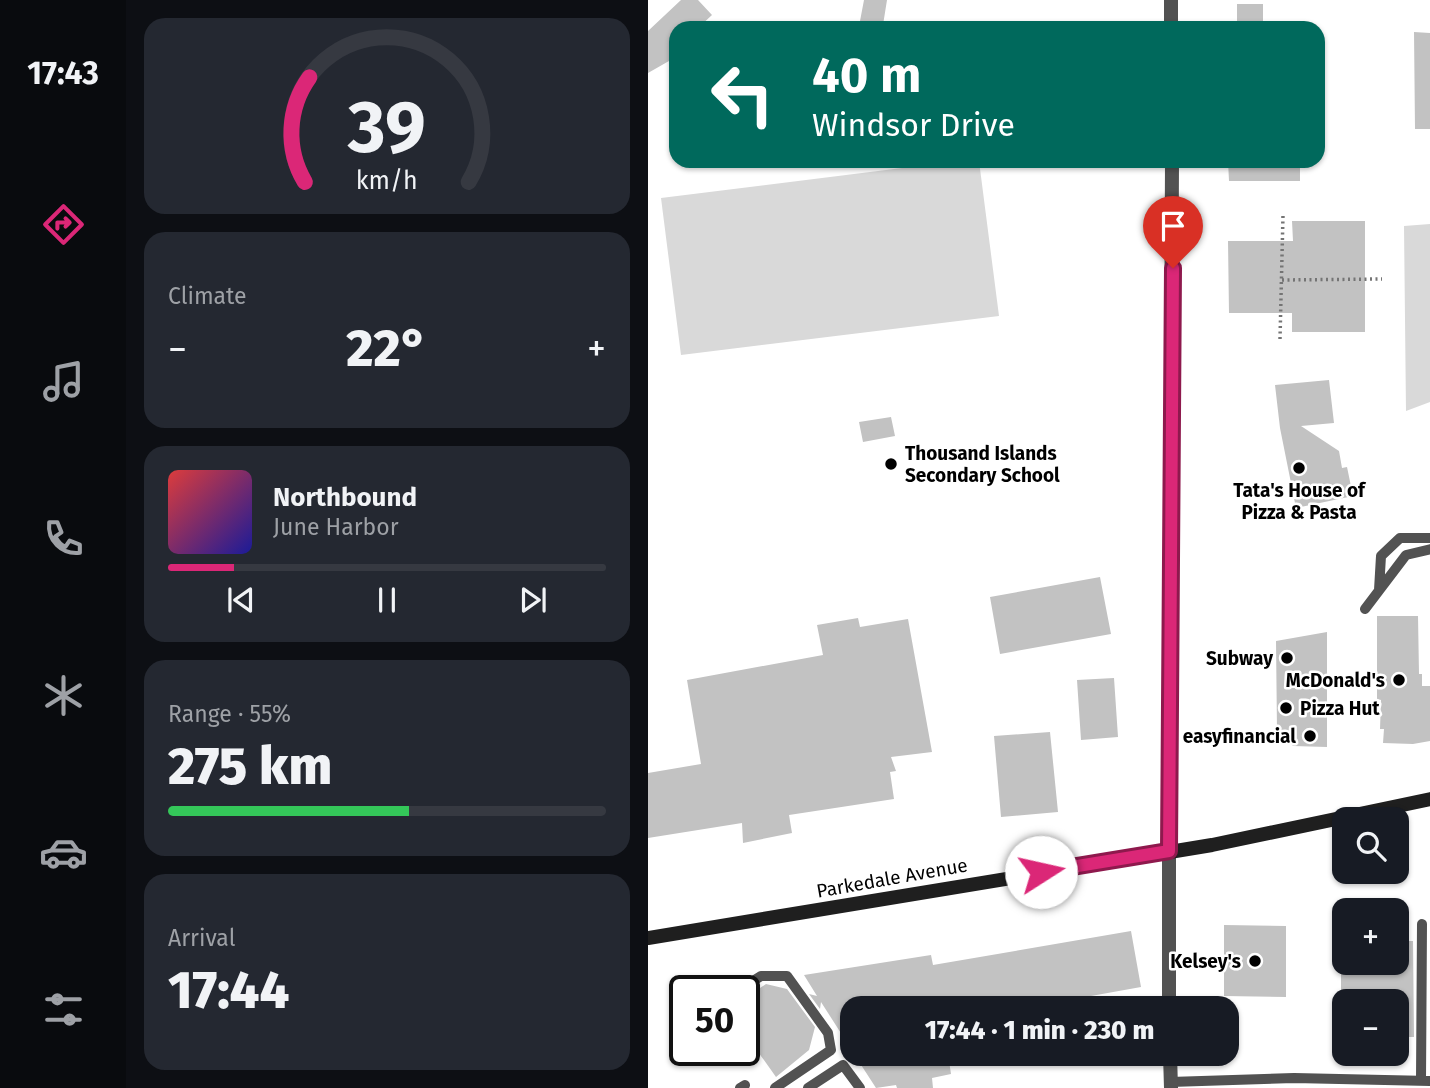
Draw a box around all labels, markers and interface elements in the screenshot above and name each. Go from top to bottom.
text: 40 m [812,46,921,105]
icon: left [697,49,788,140]
text: 17:43 [27,54,99,92]
text: 39 [347,84,426,171]
text: Windsor Drive [812,106,1015,144]
text: km/h [356,166,418,196]
pin [1143,196,1203,268]
icon: directions [39,200,88,249]
icon: arrive [1154,207,1192,245]
text: Climate [168,282,247,310]
text: 22° [346,317,428,380]
text: − [168,326,187,372]
text: + [587,326,606,372]
icon: music [39,357,88,406]
place label: Thousand Islands Secondary School [905,442,1060,487]
marker: Thousand Islands Secondary School [883,456,899,472]
marker: Tata's House of Pizza & Pasta [1291,460,1307,476]
place label: Tata's House of Pizza & Pasta [1233,479,1367,524]
text: Northbound [273,482,417,513]
text: June Harbor [273,513,399,541]
icon: phone [39,514,88,563]
icon: previous [222,581,260,619]
icon: pause [368,581,406,619]
icon: next [514,581,552,619]
place label: Subway [1206,647,1273,670]
marker: Subway [1279,650,1295,666]
place label: McDonald's [1286,669,1385,692]
icon: climate [39,671,88,720]
marker: McDonald's [1391,672,1407,688]
place label: Pizza Hut [1300,697,1380,720]
text: Range · 55% [168,700,291,728]
marker: Pizza Hut [1278,700,1294,716]
place label: easyfinancial [1183,725,1296,748]
marker: easyfinancial [1302,728,1318,744]
text: 275 km [168,735,332,798]
map controls [1332,807,1409,1066]
button: search [1332,807,1409,884]
icon: car [39,828,88,877]
position arrow [1004,835,1078,909]
street label: Parkedale Avenue [815,853,969,903]
button: + [1332,898,1409,975]
text: Arrival [168,924,235,952]
place label: Kelsey's [1170,950,1241,973]
marker: Kelsey's [1247,953,1263,969]
text: 17:44 [168,959,289,1022]
speed limit sign: 50 [669,975,760,1066]
icon: filters [39,985,88,1034]
button: − [1332,989,1409,1066]
text: 17:44 · 1 min · 230 m [925,1015,1154,1046]

